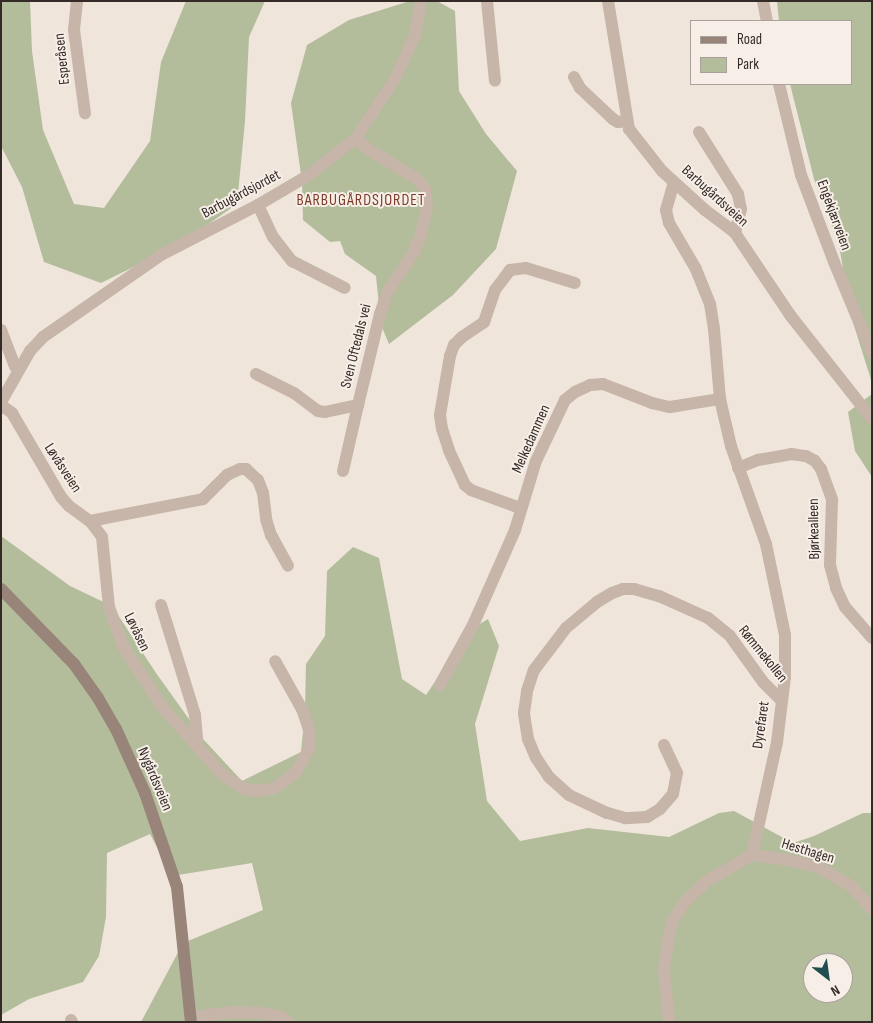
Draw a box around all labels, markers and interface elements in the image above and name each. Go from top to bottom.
legend [690,20,853,85]
text: Road [737,30,762,49]
street label: Esperåsen [50,32,74,86]
text: Park [737,55,759,74]
street label: Barbugårdsveien [678,161,752,231]
street label: Barbugårdsjordet [199,166,283,222]
street label: Engekjærveien [813,177,855,253]
district label: BARBUGÅRDSJORDET [295,191,427,211]
street label: Sven Oftedals vei [337,302,375,390]
street label: Melkedammen [508,402,554,476]
street label: Løvåsveien [40,440,86,496]
street label: Bjørkealleen [804,498,824,560]
street label: Løvåsen [120,610,154,654]
street label: Rømmekollen [735,622,791,686]
street label: Dyrefaret [749,700,773,750]
street label: Nygårdsveien [134,745,176,813]
street label: Hesthagen [779,834,837,868]
north arrow [803,953,853,1003]
text: N [828,981,843,1000]

